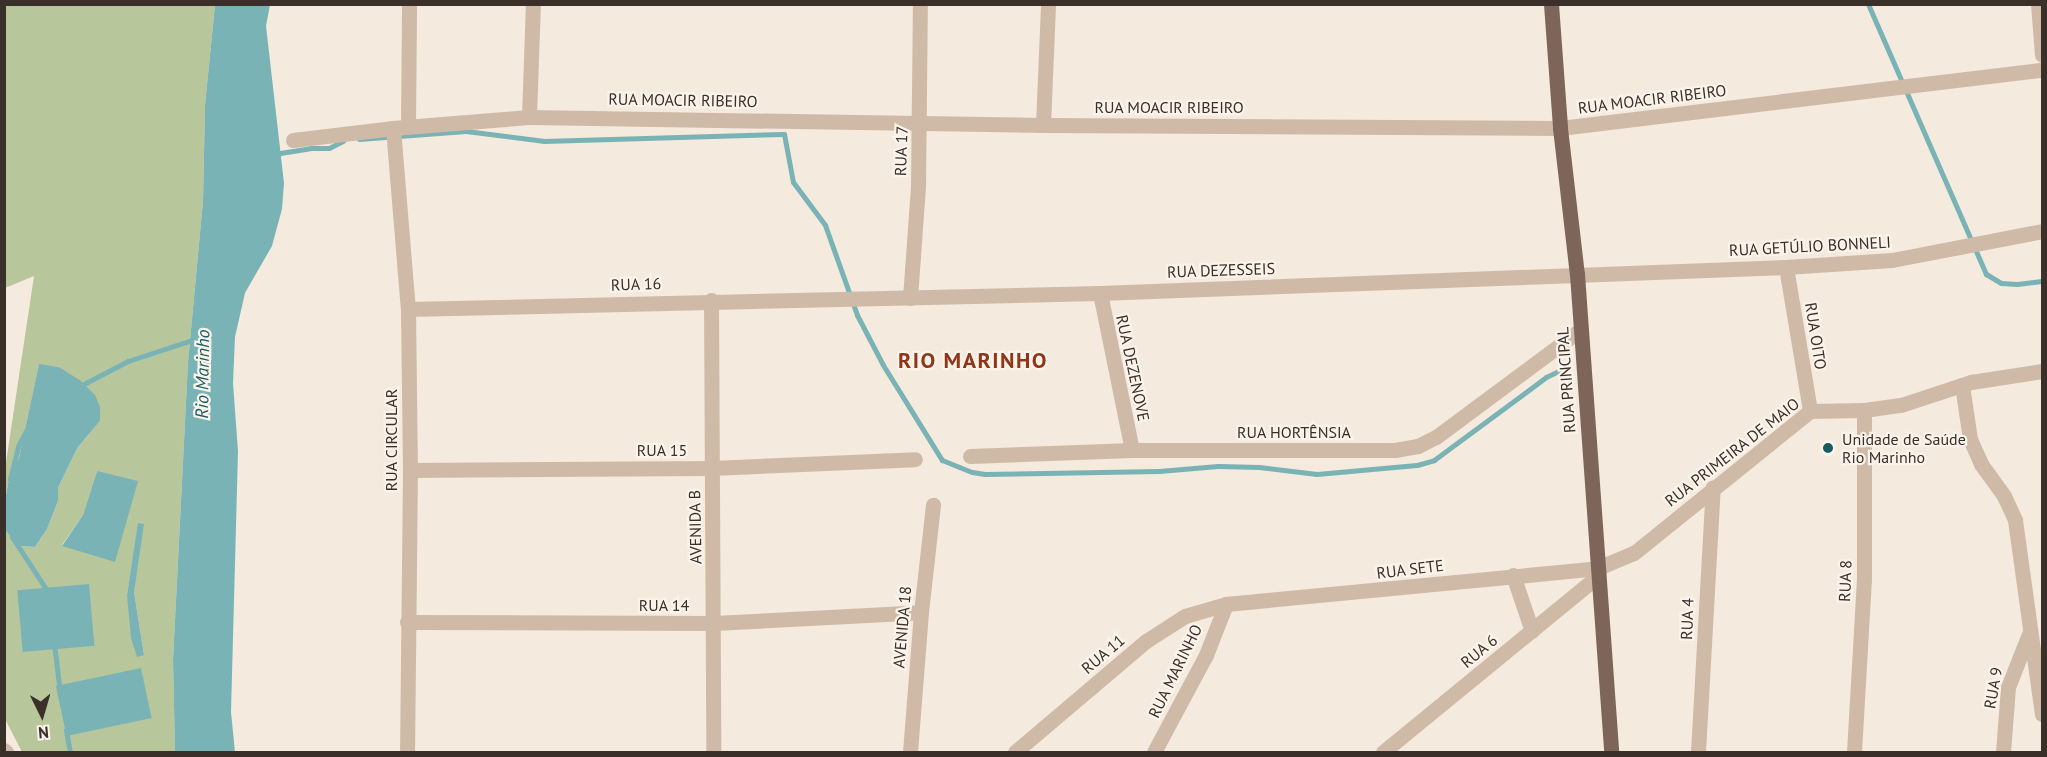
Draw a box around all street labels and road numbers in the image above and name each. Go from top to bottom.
street label: RUA MOACIR RIBEIRO [1576,80,1728,118]
street label: RUA MOACIR RIBEIRO [608,89,758,111]
street label: RUA MOACIR RIBEIRO [1094,97,1244,117]
street label: RUA 17 [891,125,911,177]
street label: RUA GETÚLIO BONNELI [1728,232,1892,260]
street label: RUA DEZESSEIS [1166,259,1276,281]
street label: RUA 16 [610,274,662,294]
street label: RUA OITO [1801,301,1831,371]
street label: RUA DEZENOVE [1112,313,1154,423]
street label: RUA PRINCIPAL [1553,326,1579,434]
street label: RUA CIRCULAR [381,388,401,492]
street label: RUA PRIMEIRA DE MAIO [1661,393,1803,511]
street label: RUA HORTÊNSIA [1237,422,1351,442]
street label: RUA 15 [636,440,688,460]
street label: AVENIDA B [685,489,705,565]
street label: RUA SETE [1375,555,1445,583]
street label: RUA 8 [1835,560,1855,602]
street label: AVENIDA 18 [889,585,915,669]
street label: RUA 14 [638,595,690,615]
street label: RUA 4 [1677,598,1697,640]
street label: RUA MARINHO [1144,621,1206,721]
street label: RUA 11 [1077,630,1129,678]
street label: RUA 6 [1457,630,1501,672]
street label: RUA 9 [1980,666,2006,710]

